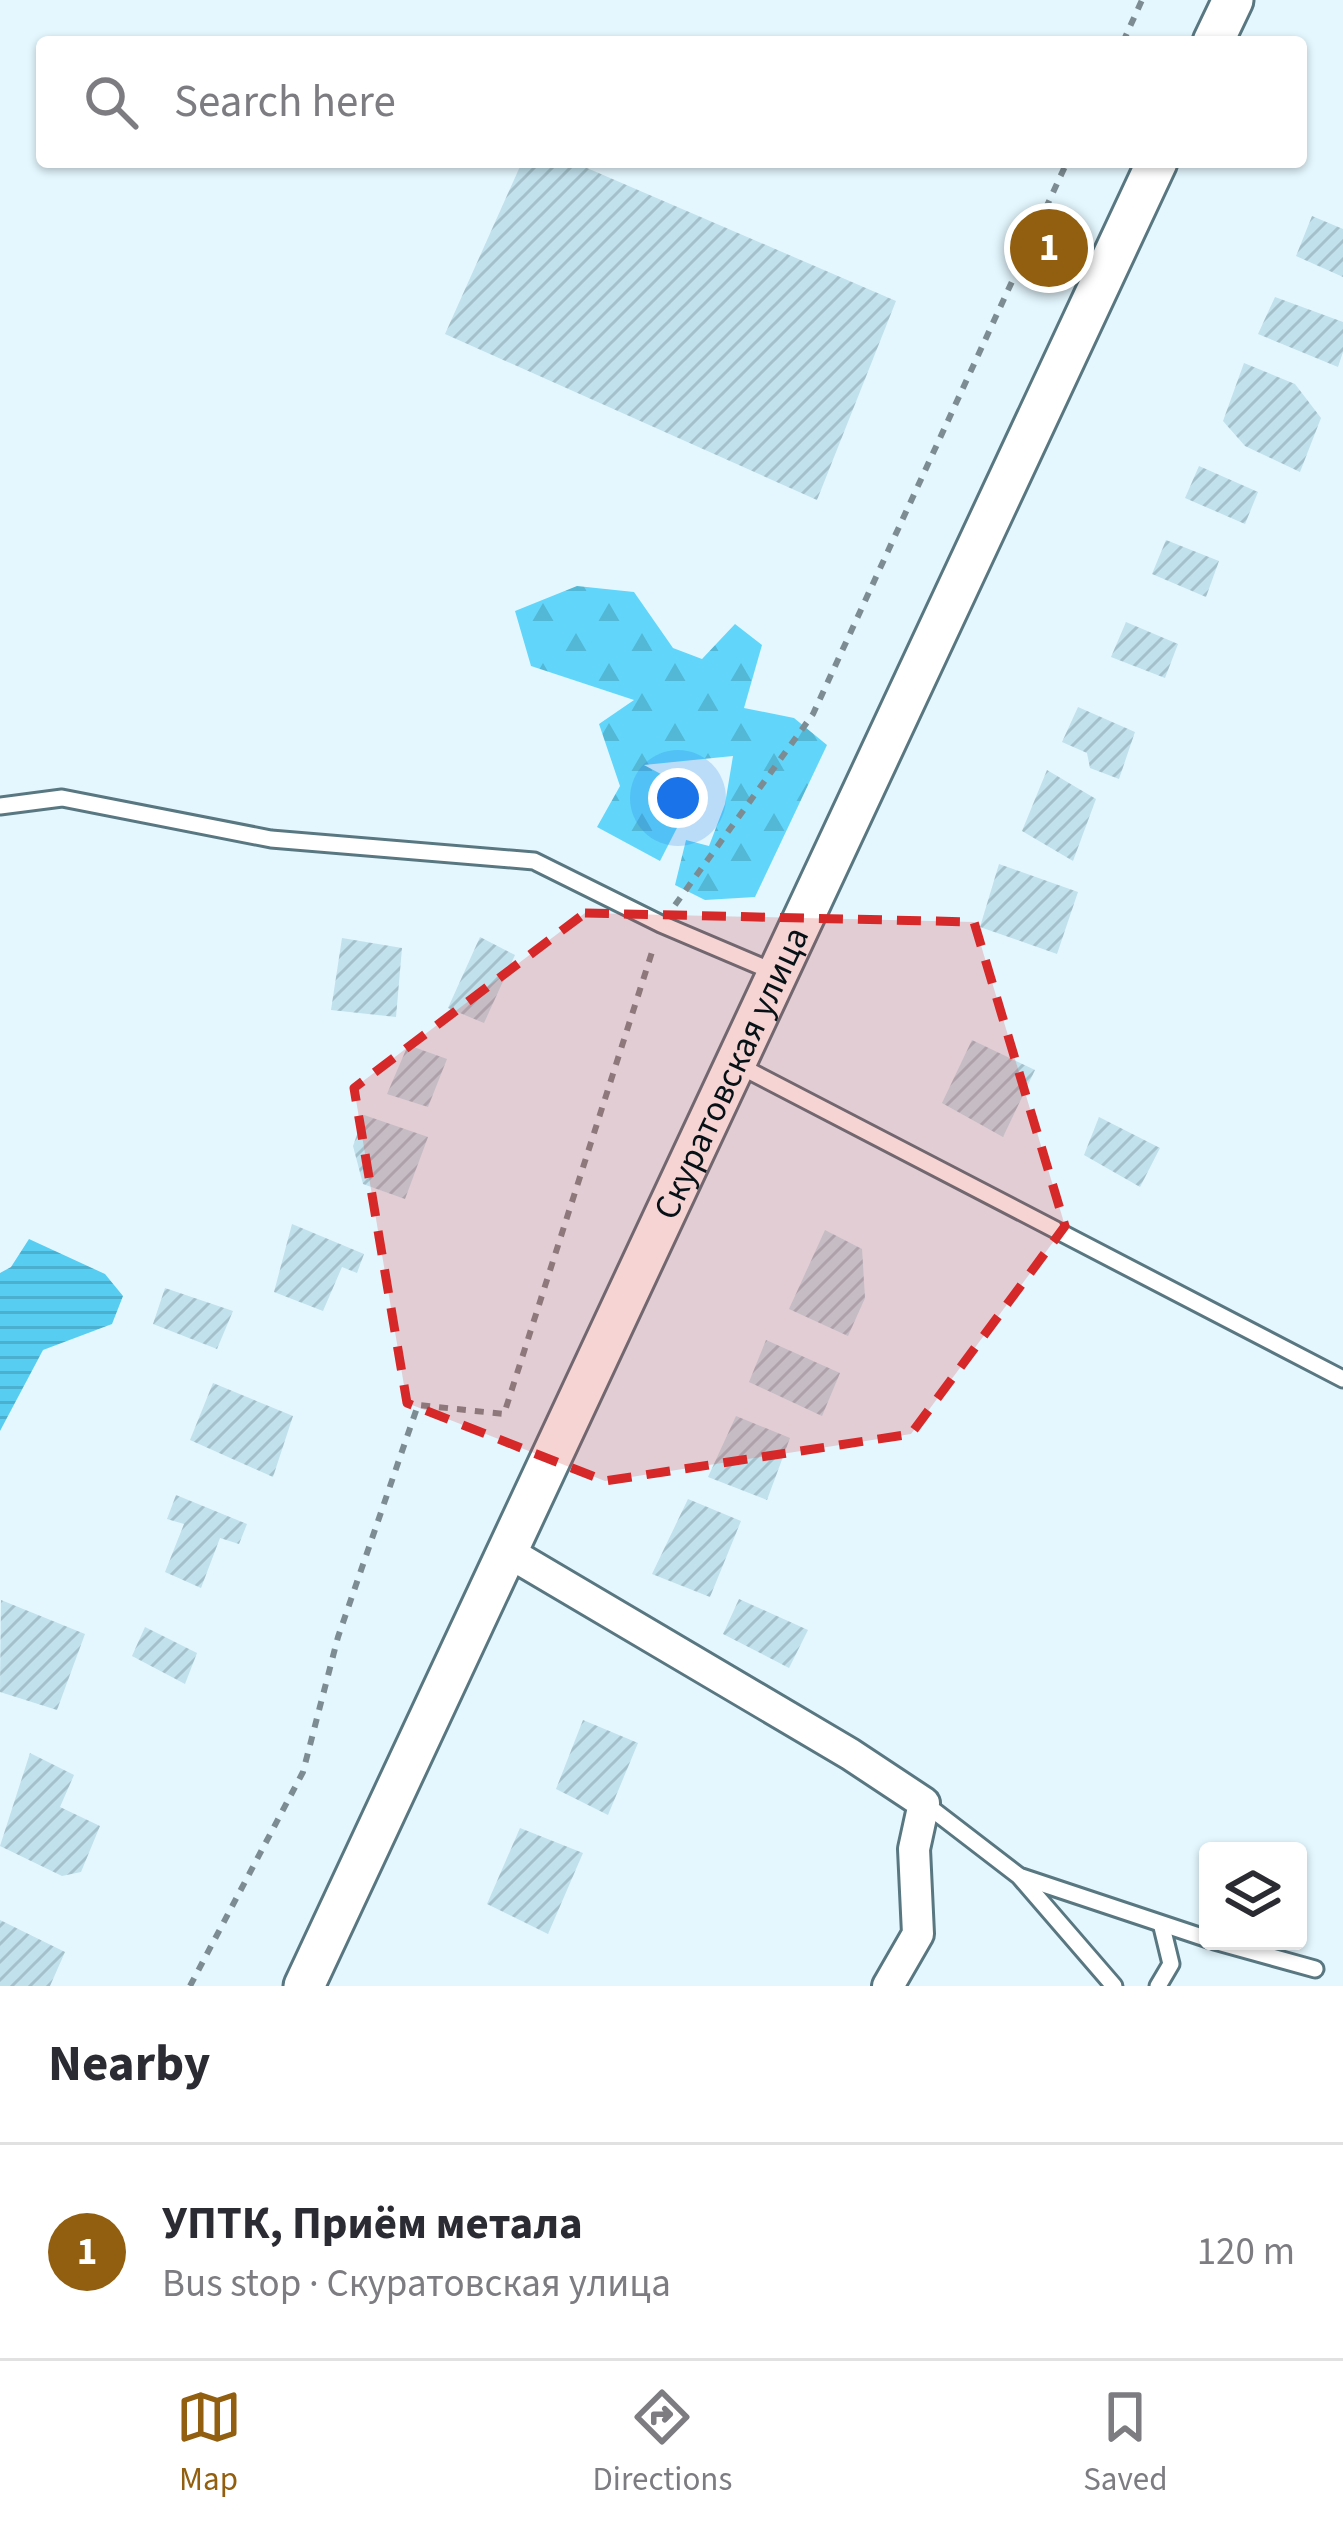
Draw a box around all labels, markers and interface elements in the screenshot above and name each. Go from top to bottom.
search box [36,36,1307,168]
icon: search [78,69,144,135]
text: Search here [174,70,396,134]
pin: 1 [1010,203,1088,293]
your location [648,768,708,828]
street label: Скуратовская улица [641,918,821,1228]
map controls [1199,1842,1307,1950]
button: layers [1199,1842,1307,1950]
text: Nearby [48,2028,210,2100]
text: УПТК, Приём метала [162,2192,583,2256]
text: 1 [77,2224,97,2280]
text: 120 m [1197,2224,1295,2280]
text: Bus stop · Скуратовская улица [162,2256,671,2312]
tab: Map [176,2384,242,2503]
tab: Directions [593,2384,732,2503]
tab: Saved [1083,2384,1167,2503]

